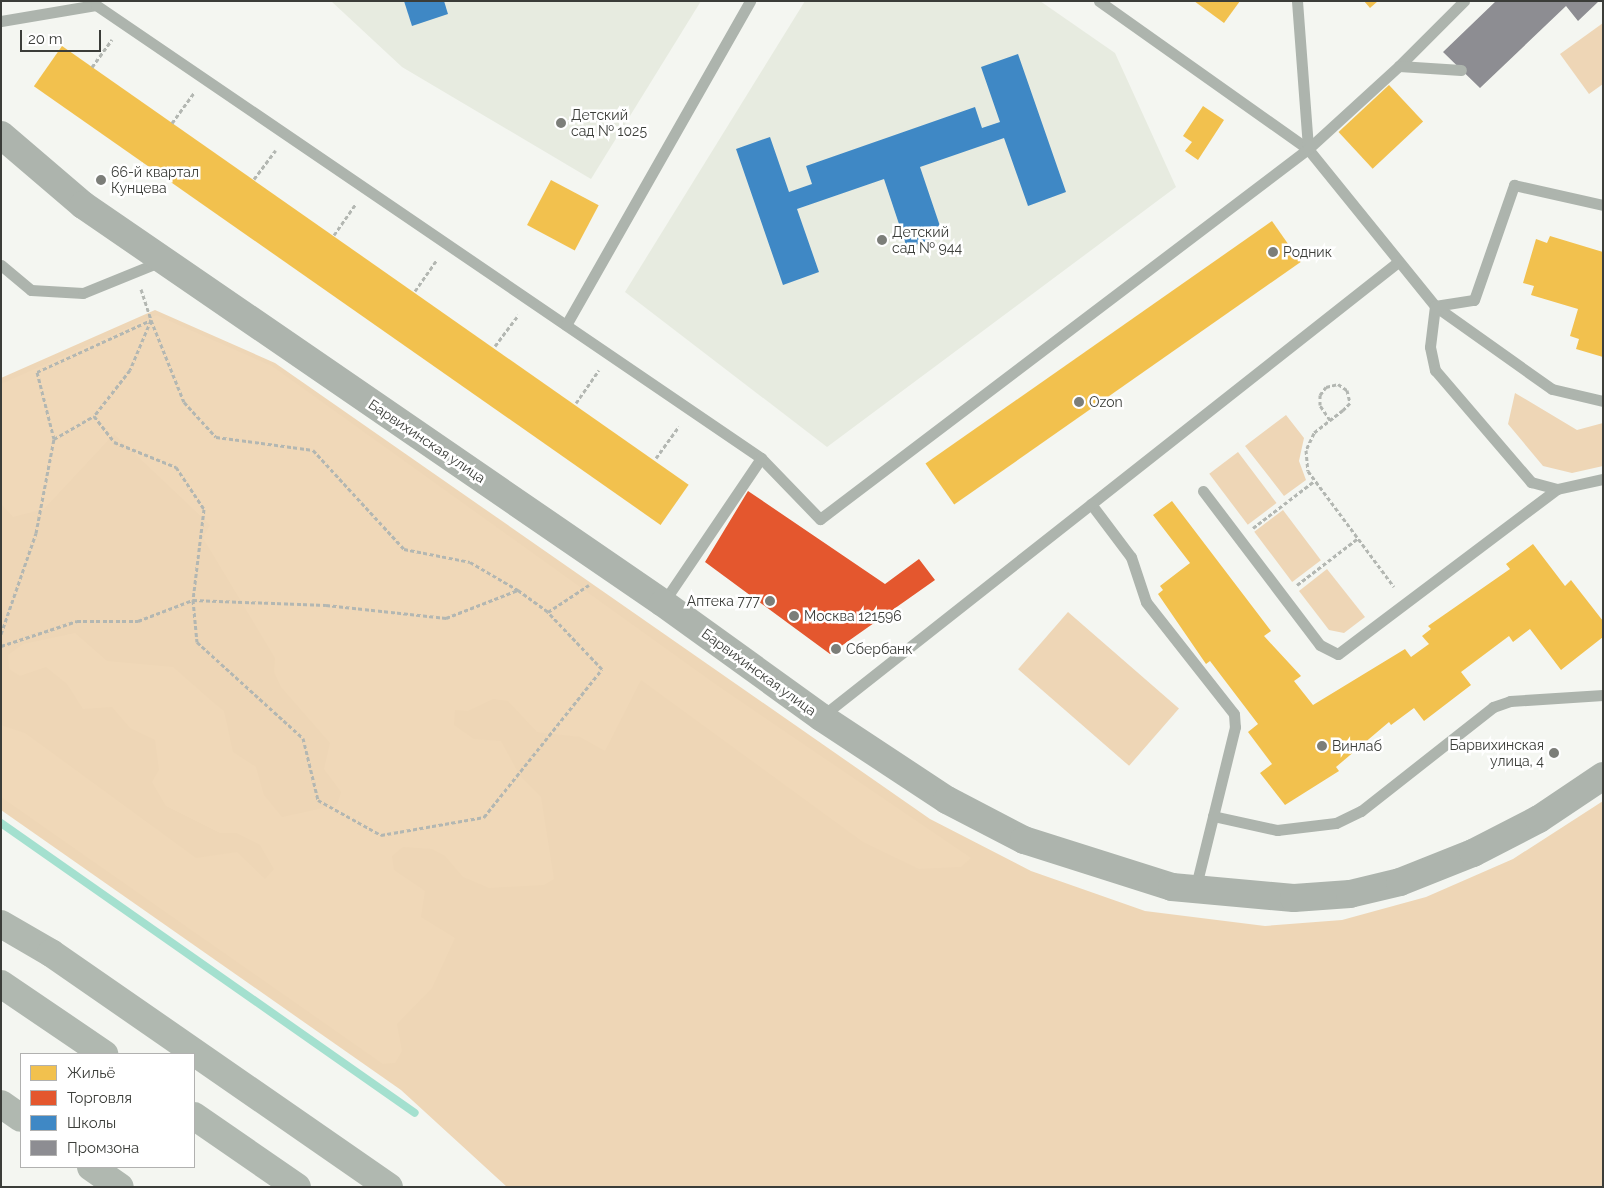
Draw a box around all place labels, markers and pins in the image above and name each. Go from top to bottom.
place label: Детский сад № 1025 [571,107,647,140]
marker: Детский сад № 1025 [555,117,567,129]
place label: 66-й квартал Кунцева [111,164,199,196]
marker: 66-й квартал Кунцева [95,174,107,186]
place label: Детский сад № 944 [892,224,962,256]
marker: Детский сад № 944 [876,234,888,246]
place label: Родник [1283,244,1332,260]
marker: Родник [1267,246,1279,258]
place label: Ozon [1089,394,1123,410]
marker: Ozon [1073,396,1085,408]
place label: Аптека 777 [687,593,760,609]
marker: Аптека 777 [764,595,776,607]
place label: Москва 121596 [804,608,902,624]
marker: Москва 121596 [788,610,800,622]
place label: Сбербанк [846,641,913,657]
marker: Сбербанк [830,643,842,655]
place label: Барвихинская улица, 4 [1449,737,1544,770]
place label: Винлаб [1332,738,1382,754]
marker: Винлаб [1316,740,1328,752]
marker: Барвихинская улица, 4 [1548,747,1560,759]

